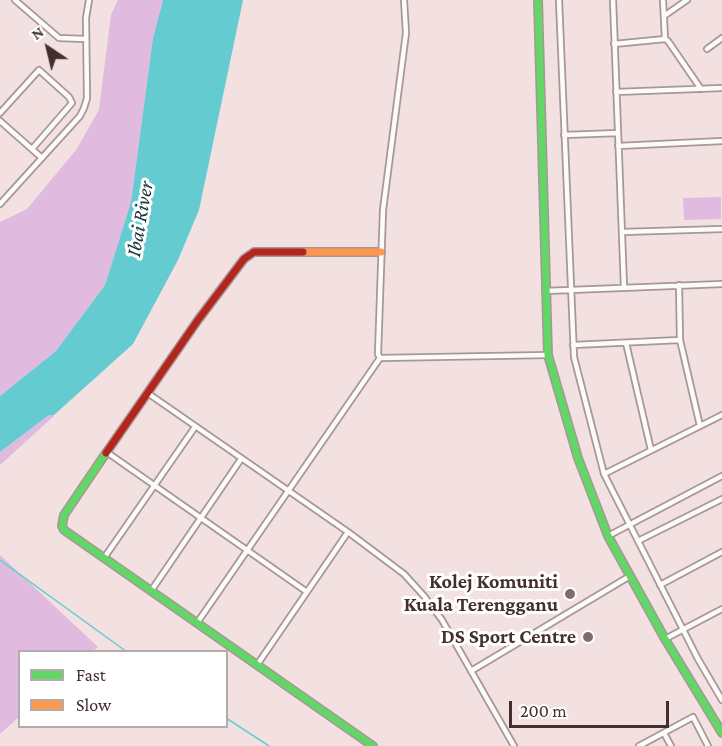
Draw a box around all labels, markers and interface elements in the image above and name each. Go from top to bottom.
north arrow [18,18,78,78]
text: N [28,23,47,43]
water label: Ibai River [121,179,159,259]
place label: Kolej Komuniti Kuala Terengganu [404,570,558,617]
marker: Kolej Komuniti Kuala Terengganu [563,587,577,601]
place label: DS Sport Centre [441,625,576,649]
marker: DS Sport Centre [581,630,595,644]
legend [18,650,228,728]
text: Fast [76,665,106,685]
scale bar [512,689,672,727]
text: Slow [76,695,111,715]
text: 200 m [520,701,567,721]

